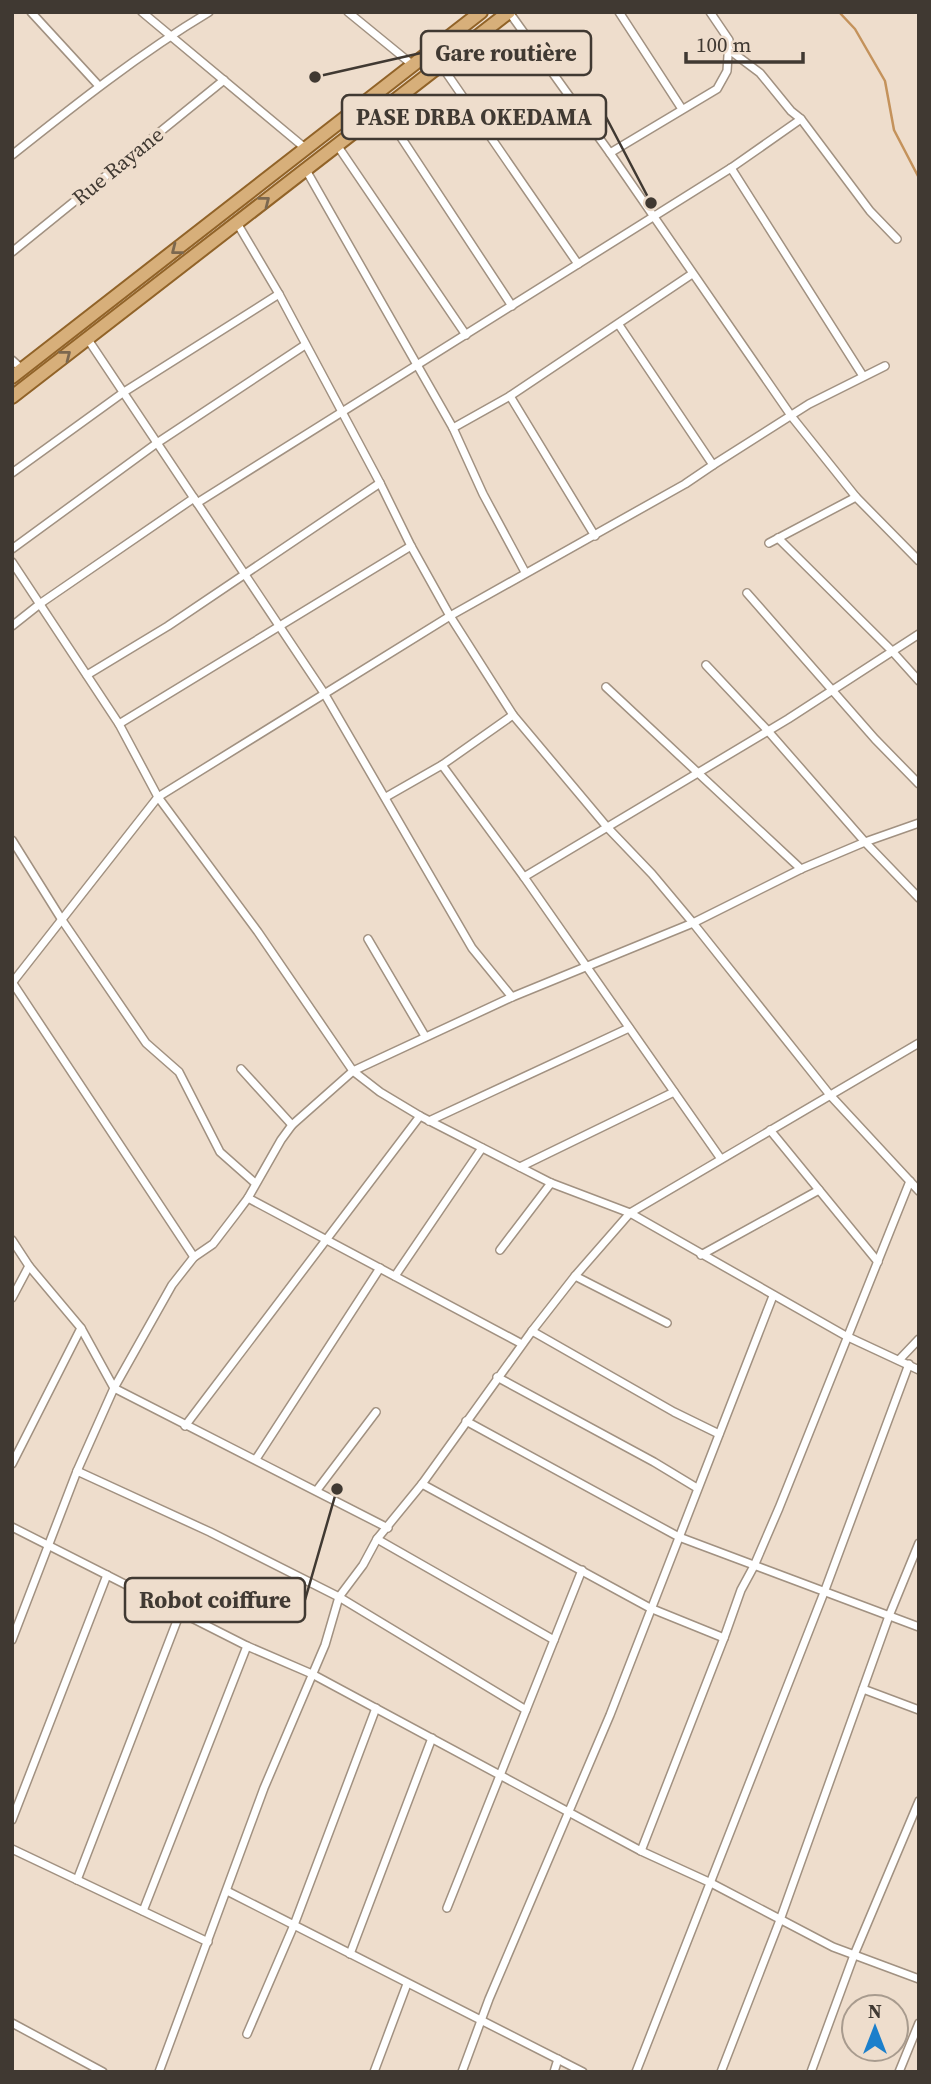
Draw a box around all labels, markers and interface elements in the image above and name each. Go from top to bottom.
scale bar [686,21,803,65]
text: 100 m [696,30,751,59]
callout: Gare routière [421,31,591,75]
text: Gare routière [435,37,577,69]
callout: PASE DRBA OKEDAMA [342,95,606,139]
text: PASE DRBA OKEDAMA [356,101,593,133]
street label: Rue Rayane [66,120,169,211]
one-way arrow [258,196,270,209]
one-way arrow [171,241,183,254]
one-way arrow [58,350,71,363]
callout: Robot coiffure [125,1578,305,1622]
text: Robot coiffure [139,1584,291,1616]
north arrow [840,1993,910,2063]
text: N [868,1998,882,2024]

